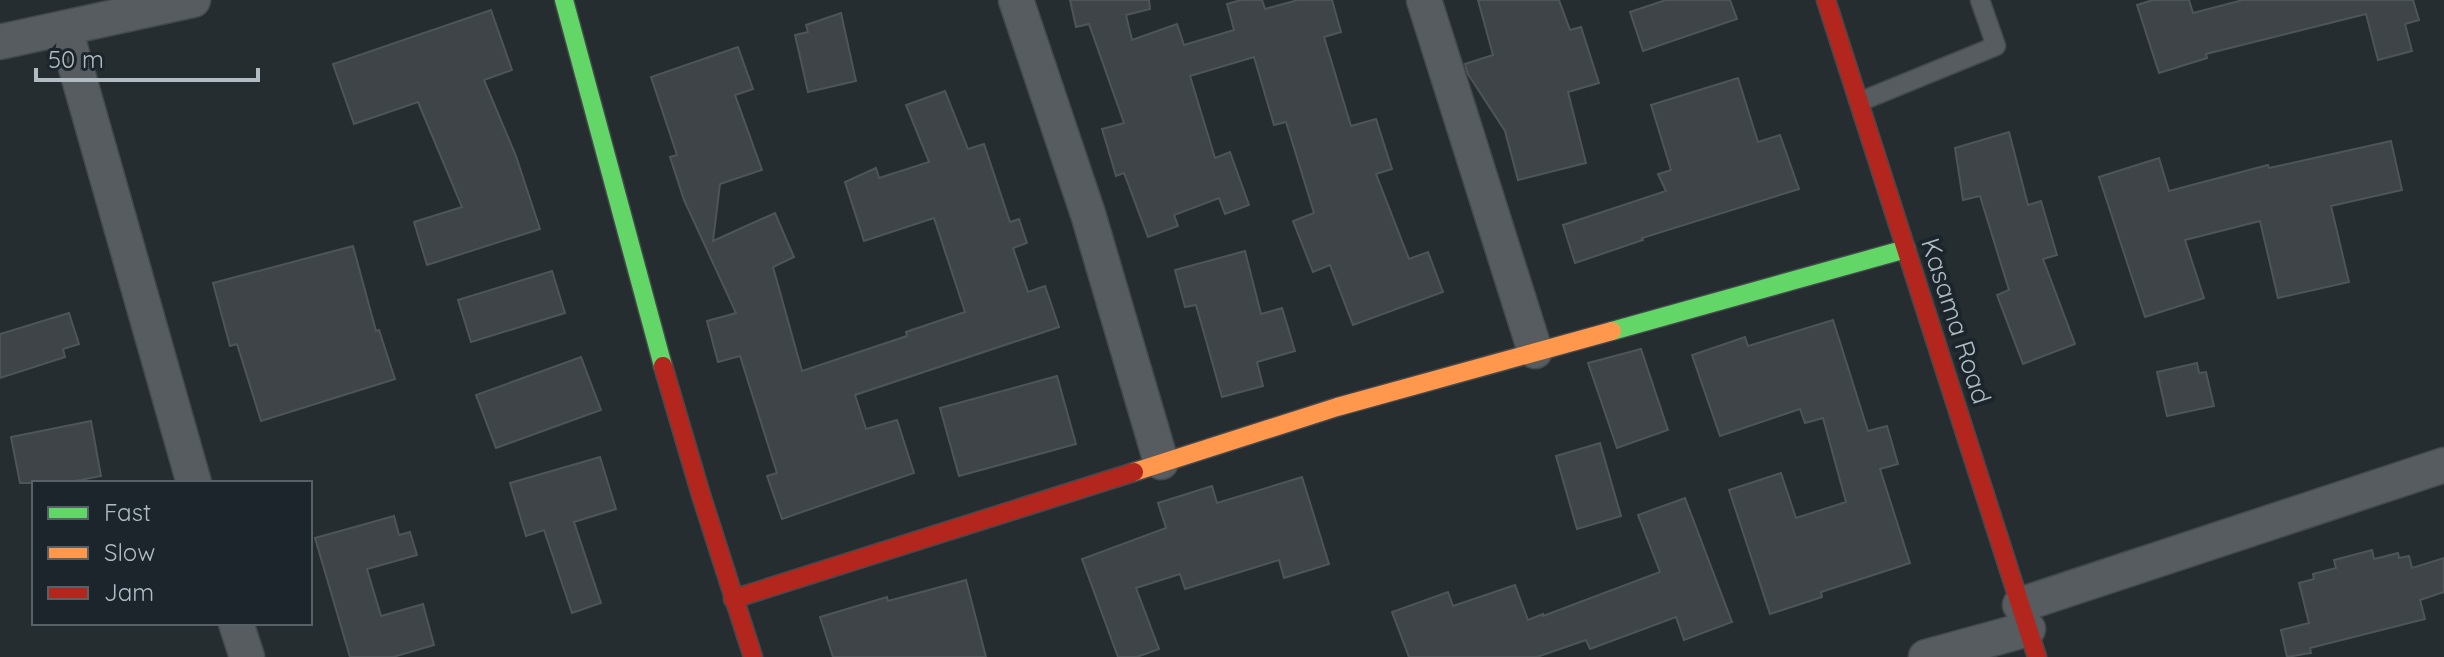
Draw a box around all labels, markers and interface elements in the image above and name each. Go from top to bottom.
scale bar [36,32,258,82]
text: 50 m [48,44,104,74]
street label: Kasama Road [1914,234,1999,408]
legend [32,481,312,625]
text: Fast [104,497,151,527]
text: Slow [104,537,155,567]
text: Jam [104,577,154,607]

